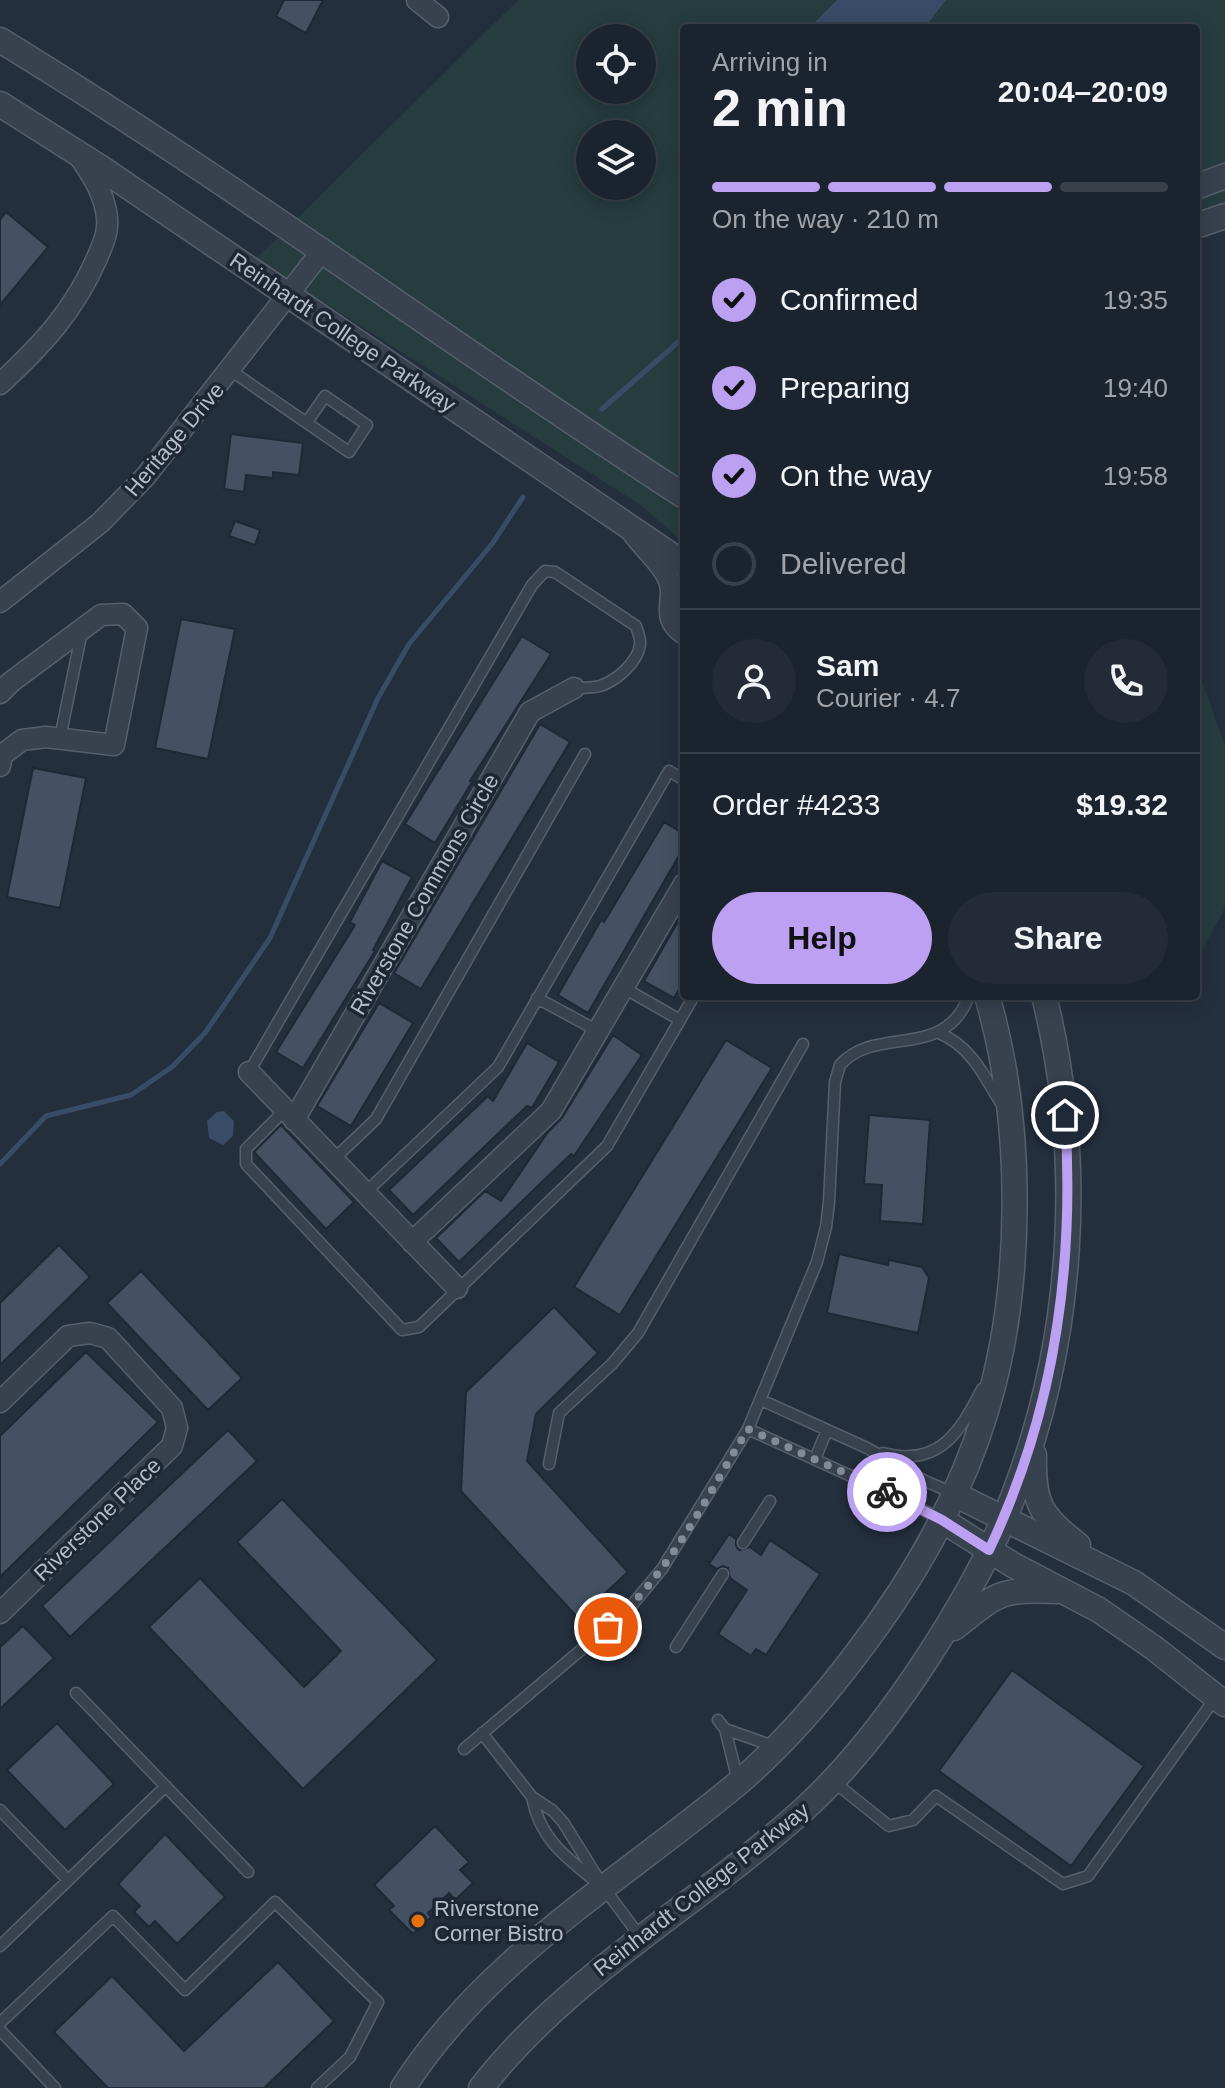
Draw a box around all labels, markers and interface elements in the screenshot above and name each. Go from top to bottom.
map controls [576,24,656,200]
button: locate [576,24,656,104]
text: Arriving in [712,47,828,77]
text: 20:04–20:09 [998,75,1168,108]
text: 2 min [712,79,848,137]
button: layers [576,120,656,200]
text: On the way · 210 m [712,204,939,234]
street label: Reinhardt College Parkway [225,248,460,417]
icon: check [712,278,756,322]
text: Confirmed [780,283,918,316]
text: 19:35 [1103,285,1168,315]
icon: check [712,366,756,410]
text: Preparing [780,371,910,404]
text: 19:40 [1103,373,1168,403]
street label: Heritage Drive [120,377,229,501]
icon: check [712,454,756,498]
text: On the way [780,459,932,492]
text: 19:58 [1103,461,1168,491]
text: Delivered [780,547,907,580]
button: person [712,639,796,723]
button: phone [1084,639,1168,723]
text: Sam [816,649,879,682]
text: Courier · 4.7 [816,683,961,713]
street label: Riverstone Commons Circle [345,769,504,1019]
text: Order #4233 [712,788,880,821]
text: $19.32 [1076,788,1168,821]
button: Help [712,892,932,984]
button: Share [948,892,1168,984]
pin [1031,1081,1099,1149]
icon: home [1043,1093,1087,1137]
courier [847,1452,927,1532]
street label: Riverstone Place [29,1453,166,1586]
icon: bike [865,1470,909,1514]
pin [574,1593,642,1661]
icon: bag [586,1605,630,1649]
street label: Reinhardt College Parkway [589,1797,814,1981]
place label: Riverstone Corner Bistro [434,1896,564,1946]
marker: Riverstone Corner Bistro [409,1912,427,1930]

